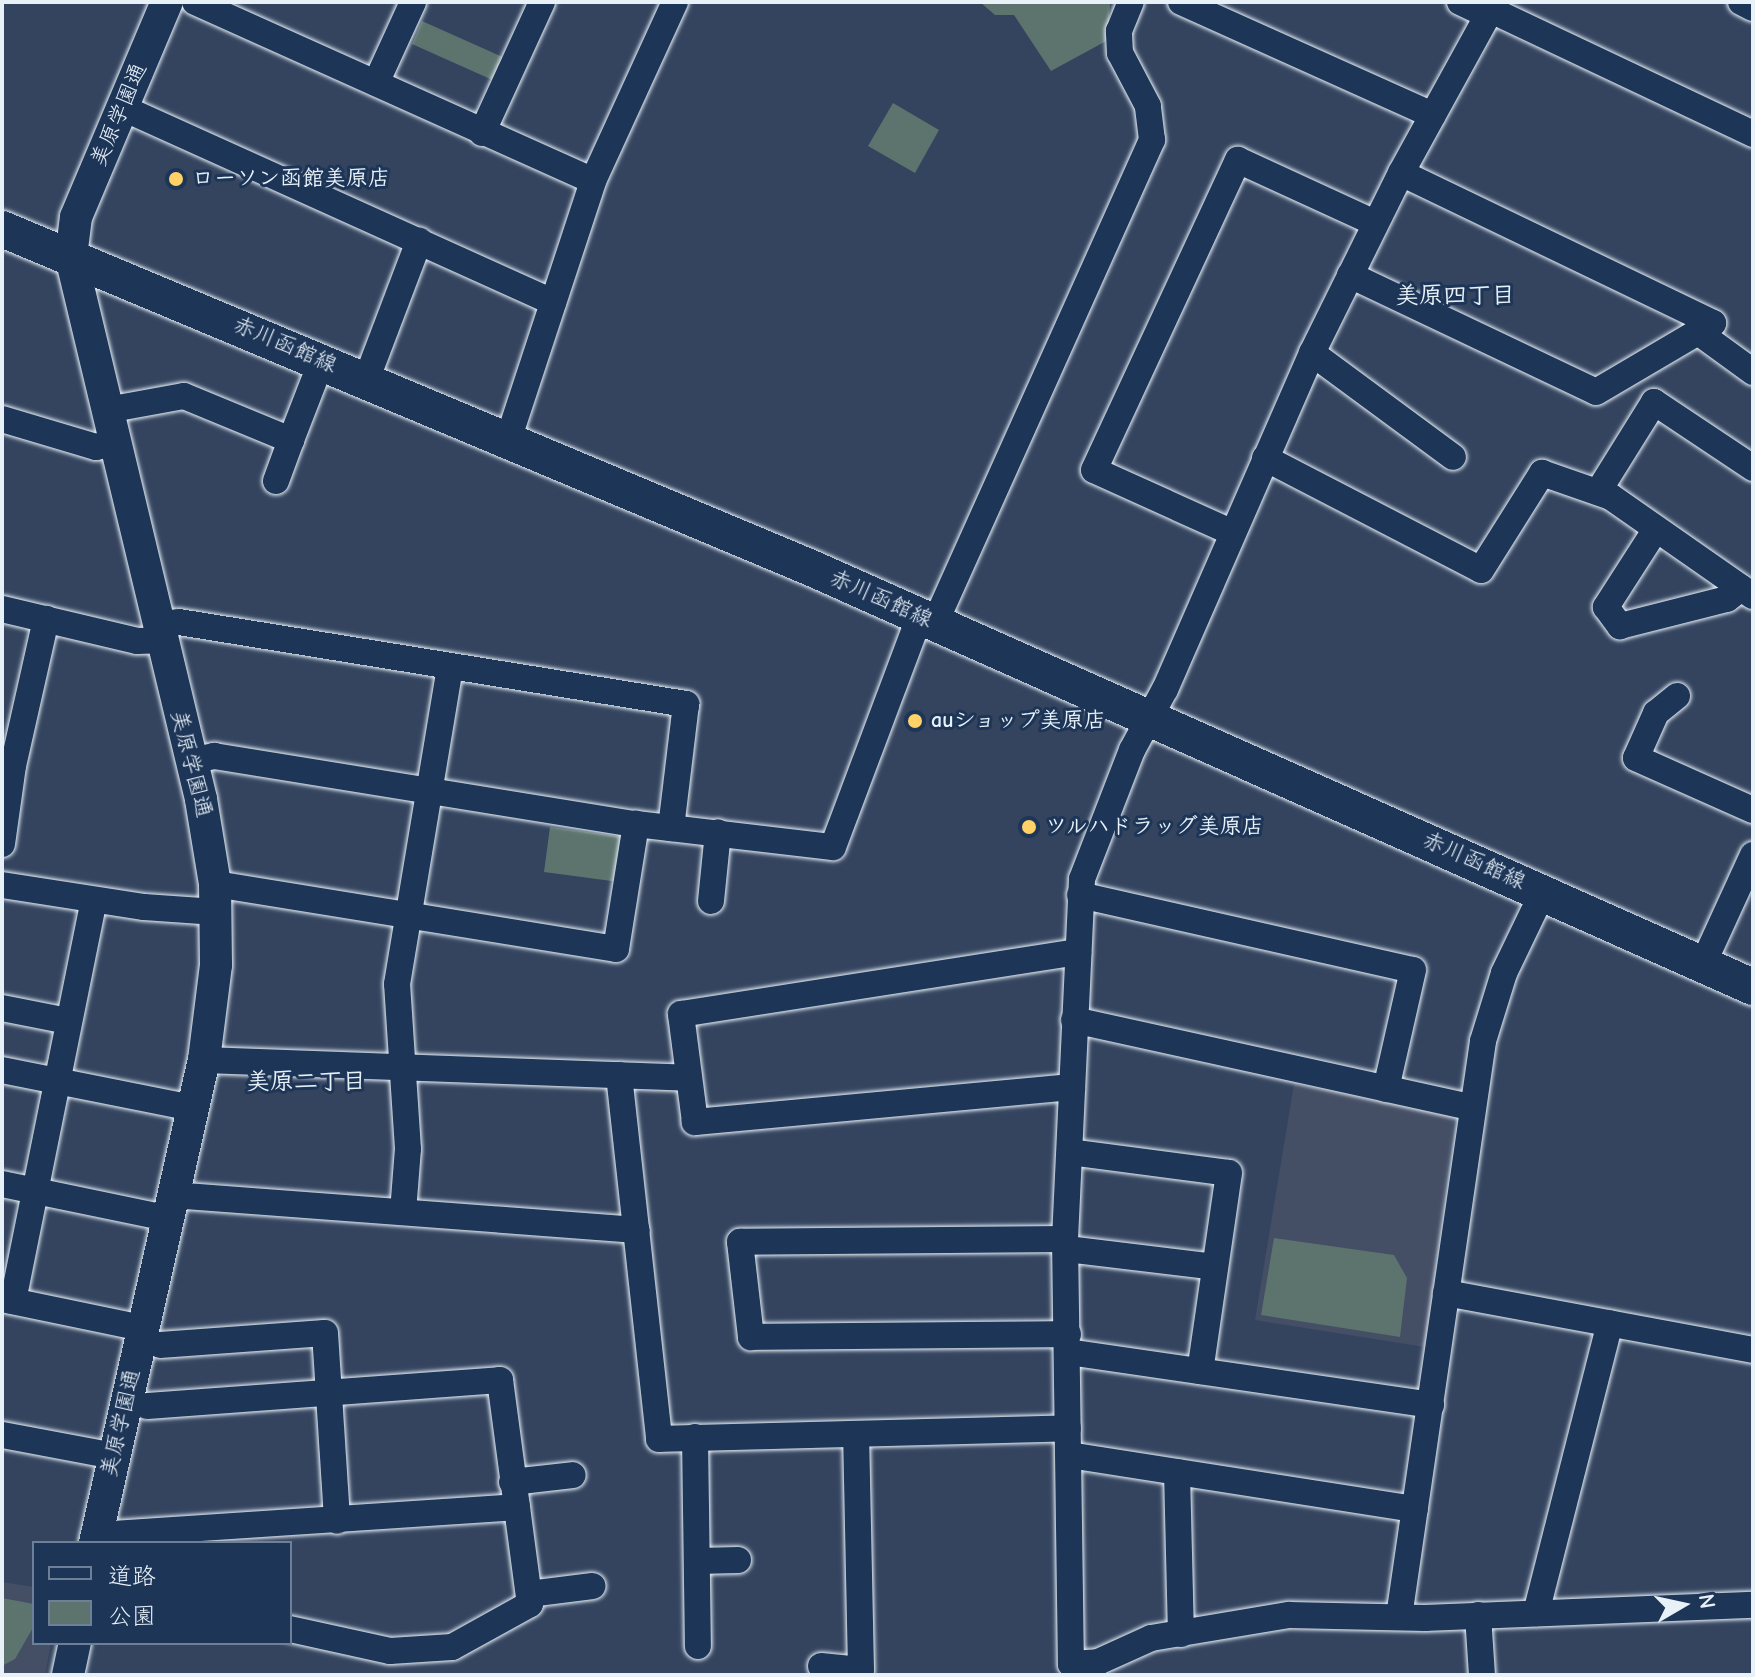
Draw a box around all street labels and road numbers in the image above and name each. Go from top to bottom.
street label: 美原学園通 [85,59,153,171]
street label: 赤川函館線 [229,311,341,379]
street label: 赤川函館線 [825,565,937,633]
street label: 美原学園通 [165,707,217,821]
street label: 赤川函館線 [1418,827,1530,895]
street label: 美原学園通 [96,1366,146,1480]

